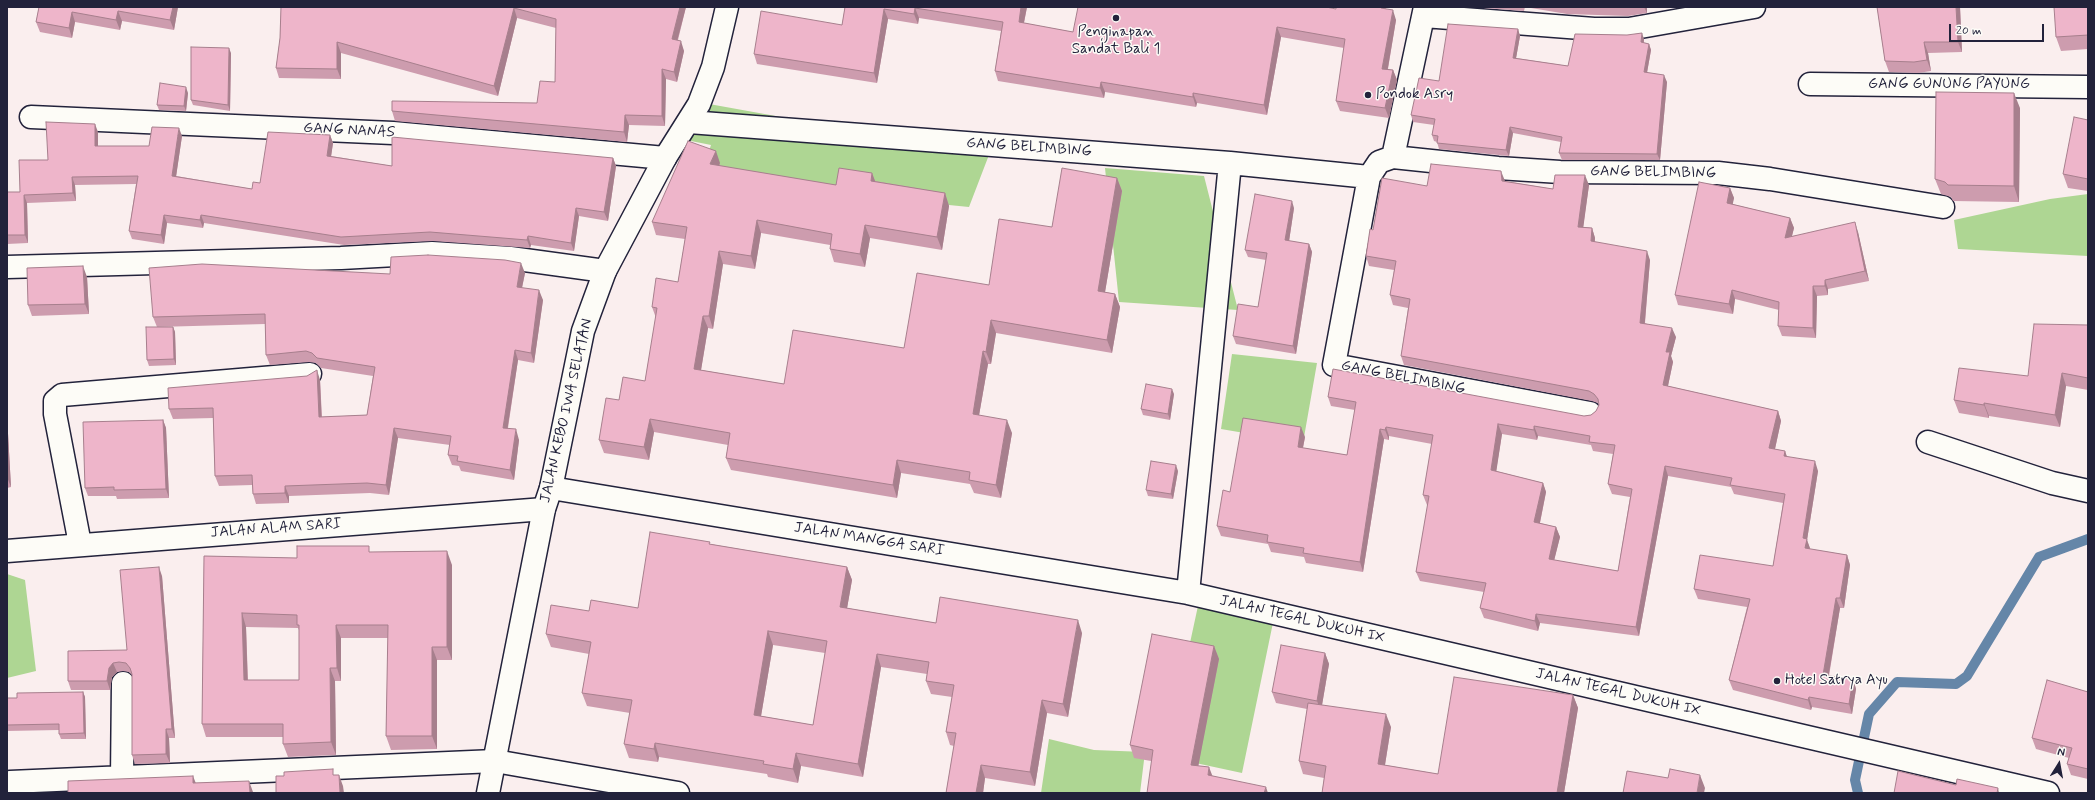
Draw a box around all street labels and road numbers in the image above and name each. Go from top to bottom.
street label: GANG GUNUNG PAYUNG [1868,76,2030,94]
street label: GANG NANAS [303,120,395,142]
street label: GANG BELIMBING [965,135,1093,161]
street label: GANG BELIMBING [1590,163,1716,183]
street label: JALAN KEBO IWA SELATAN [537,317,597,505]
street label: GANG BELIMBING [1339,357,1467,399]
street label: JALAN ALAM SARI [210,515,342,543]
street label: JALAN MANGGA SARI [793,519,945,561]
street label: JALAN TEGAL DUKUH IX [1218,592,1386,648]
street label: JALAN TEGAL DUKUH IX [1534,665,1702,721]

